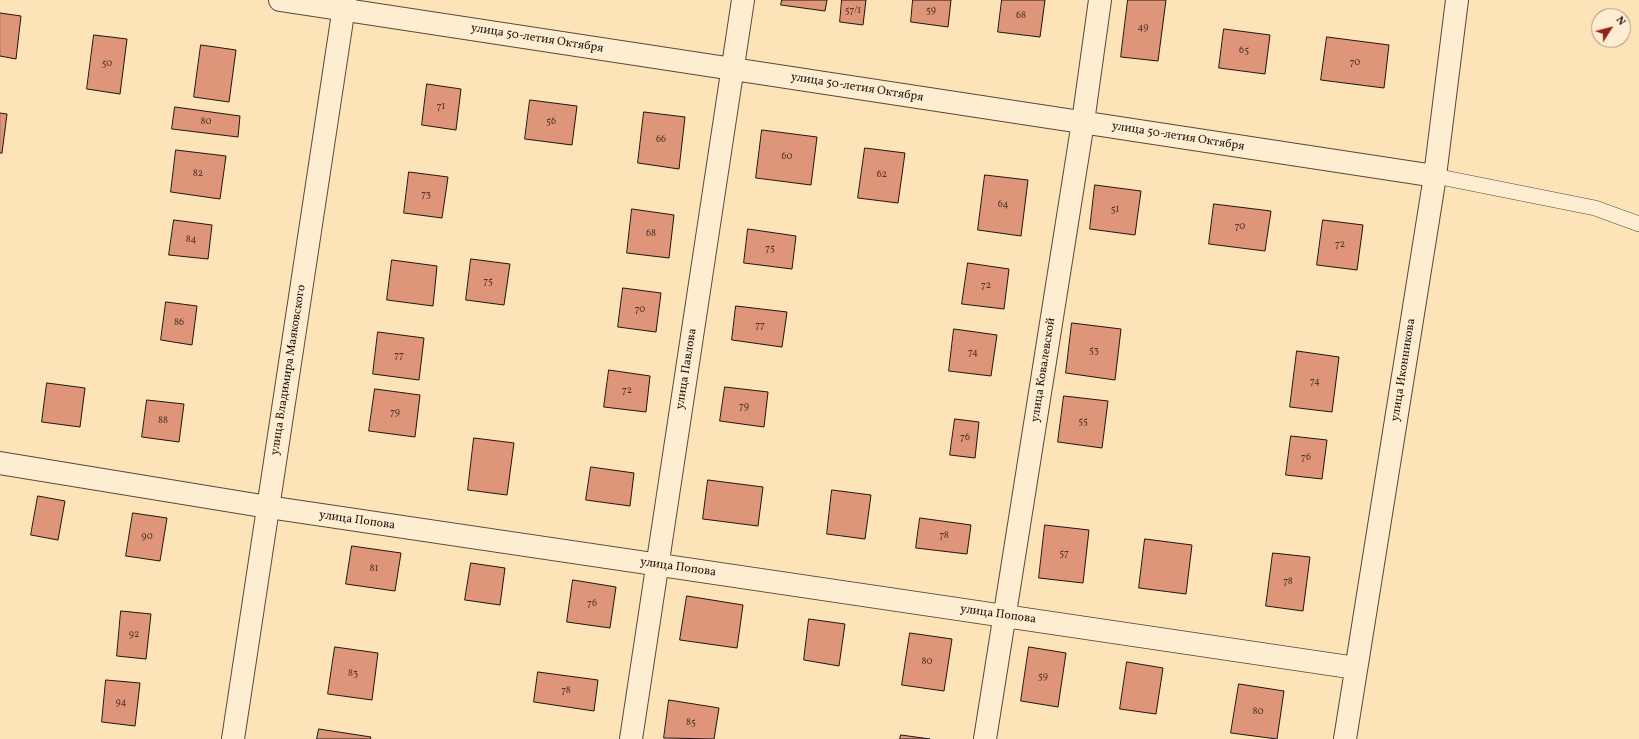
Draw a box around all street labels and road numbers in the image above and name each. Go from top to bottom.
street label: улица 50-летия Октября [470,21,604,57]
street label: улица 50-летия Октября [790,70,924,106]
street label: улица 50-летия Октября [1111,119,1245,155]
street label: улица Владимира Маяковского [268,284,310,456]
street label: улица Ковалевской [1029,317,1059,423]
street label: улица Иконникова [1389,318,1419,422]
street label: улица Павлова [673,327,701,411]
street label: улица Попова [318,509,396,533]
street label: улица Попова [639,556,717,580]
street label: улица Попова [959,603,1037,627]

